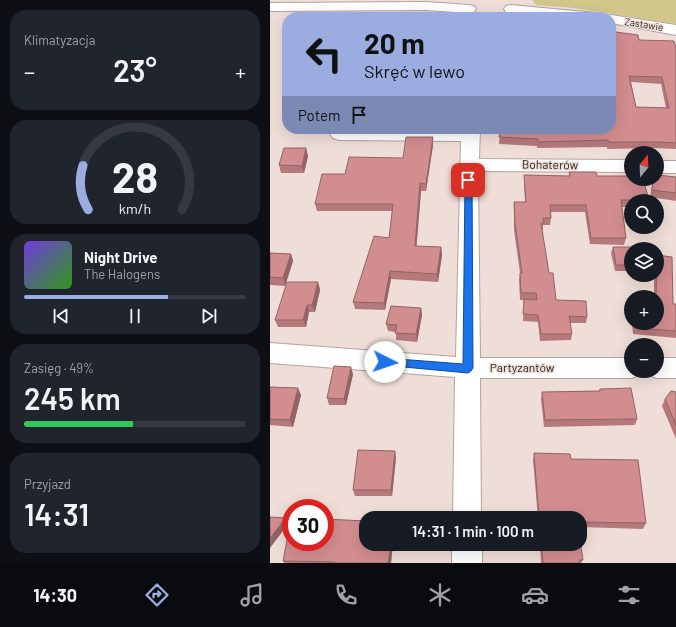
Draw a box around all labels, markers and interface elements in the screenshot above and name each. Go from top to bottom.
street label: Zastawie [624,15,664,33]
text: 20 m [364,26,425,60]
icon: left [298,28,350,80]
text: Klimatyzacja [24,32,95,48]
text: 23° [113,52,157,88]
text: − [24,58,35,84]
text: + [235,58,246,84]
text: Skręć w lewo [364,60,465,82]
icon: arrive [348,104,370,126]
text: Potem [298,106,340,124]
north arrow [624,146,664,186]
map controls [624,146,664,378]
text: 28 [112,151,158,201]
street label: Bohaterów [522,157,579,171]
pin [451,163,485,197]
icon: arrive [457,169,479,191]
button: search [624,194,664,234]
text: km/h [119,199,151,216]
button: layers [624,242,664,282]
text: Night Drive [84,248,157,266]
text: The Halogens [84,266,160,282]
button: + [624,290,664,330]
icon: previous [50,305,72,327]
icon: pause [124,305,146,327]
icon: next [198,305,220,327]
button: − [624,338,664,378]
position arrow [364,341,406,383]
text: Zasięg · 49% [24,360,94,376]
street label: Partyzantów [490,360,555,374]
text: 245 km [24,380,121,416]
text: Przyjazd [24,476,71,492]
text: 14:31 [24,496,89,532]
speed limit sign: 30 [282,499,334,551]
text: 14:31 · 1 min · 100 m [412,522,534,540]
icon: directions [143,581,171,609]
icon: music [238,581,266,609]
icon: phone [332,581,360,609]
icon: climate [426,581,454,609]
icon: car [521,581,549,609]
icon: filters [615,581,643,609]
text: 14:30 [33,584,77,606]

